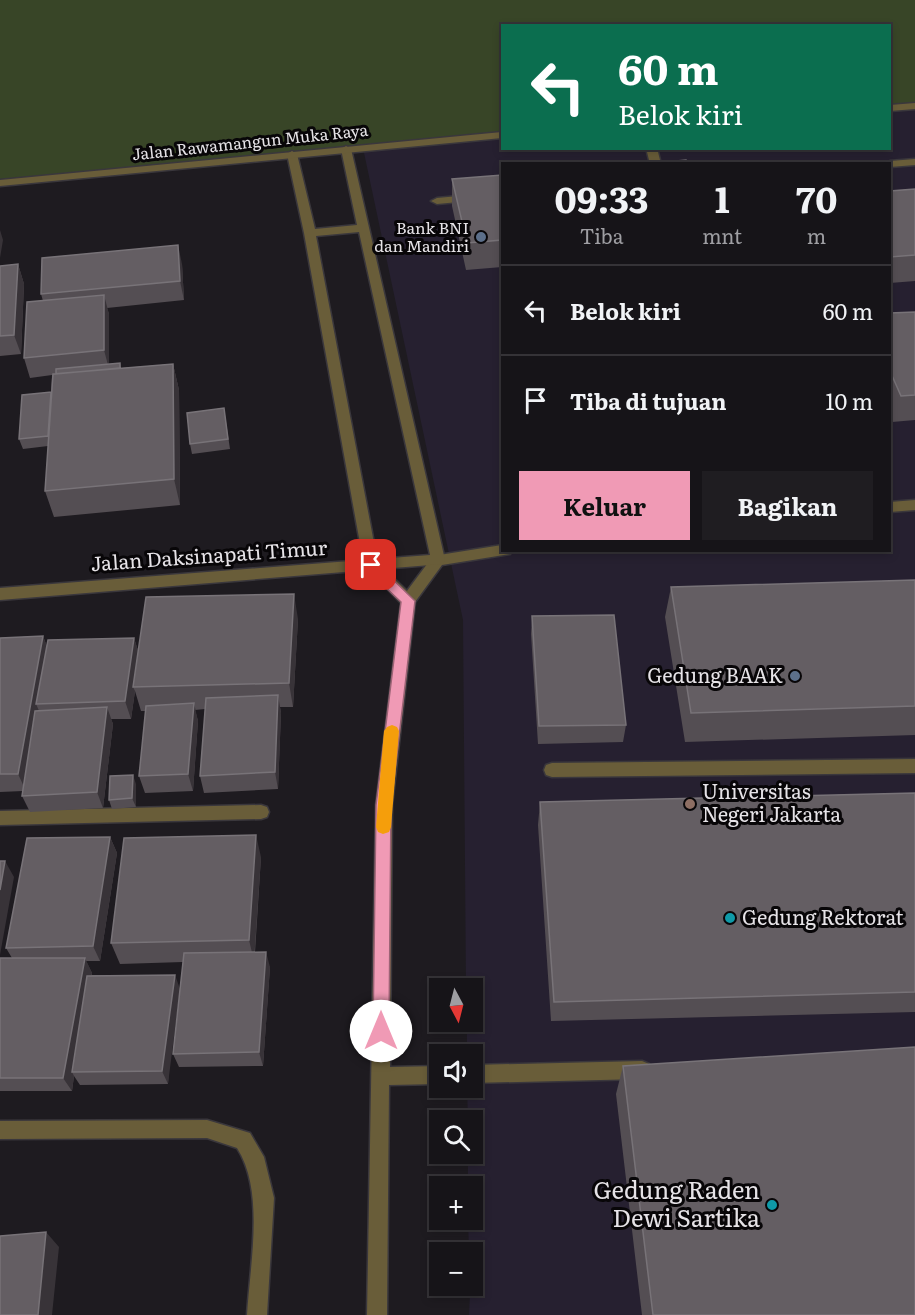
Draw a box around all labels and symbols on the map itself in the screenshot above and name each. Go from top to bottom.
street label: Jalan Rawamangun Muka Raya [131,117,369,165]
place label: Bank BNI dan Mandiri [374,215,469,257]
marker: Bank BNI dan Mandiri [474,230,488,244]
street label: Jalan Daksinapati Timur [90,531,329,577]
pin [345,539,396,590]
place label: Gedung BAAK [647,659,783,689]
marker: Gedung BAAK [788,669,802,683]
place label: Universitas Negeri Jakarta [702,775,841,828]
marker: Universitas Negeri Jakarta [683,797,697,811]
place label: Gedung Rektorat [742,901,904,931]
marker: Gedung Rektorat [723,911,737,925]
north arrow [429,978,483,1032]
position arrow [349,999,413,1063]
place label: Gedung Raden Dewi Sartika [594,1171,760,1234]
marker: Gedung Raden Dewi Sartika [765,1198,779,1212]

